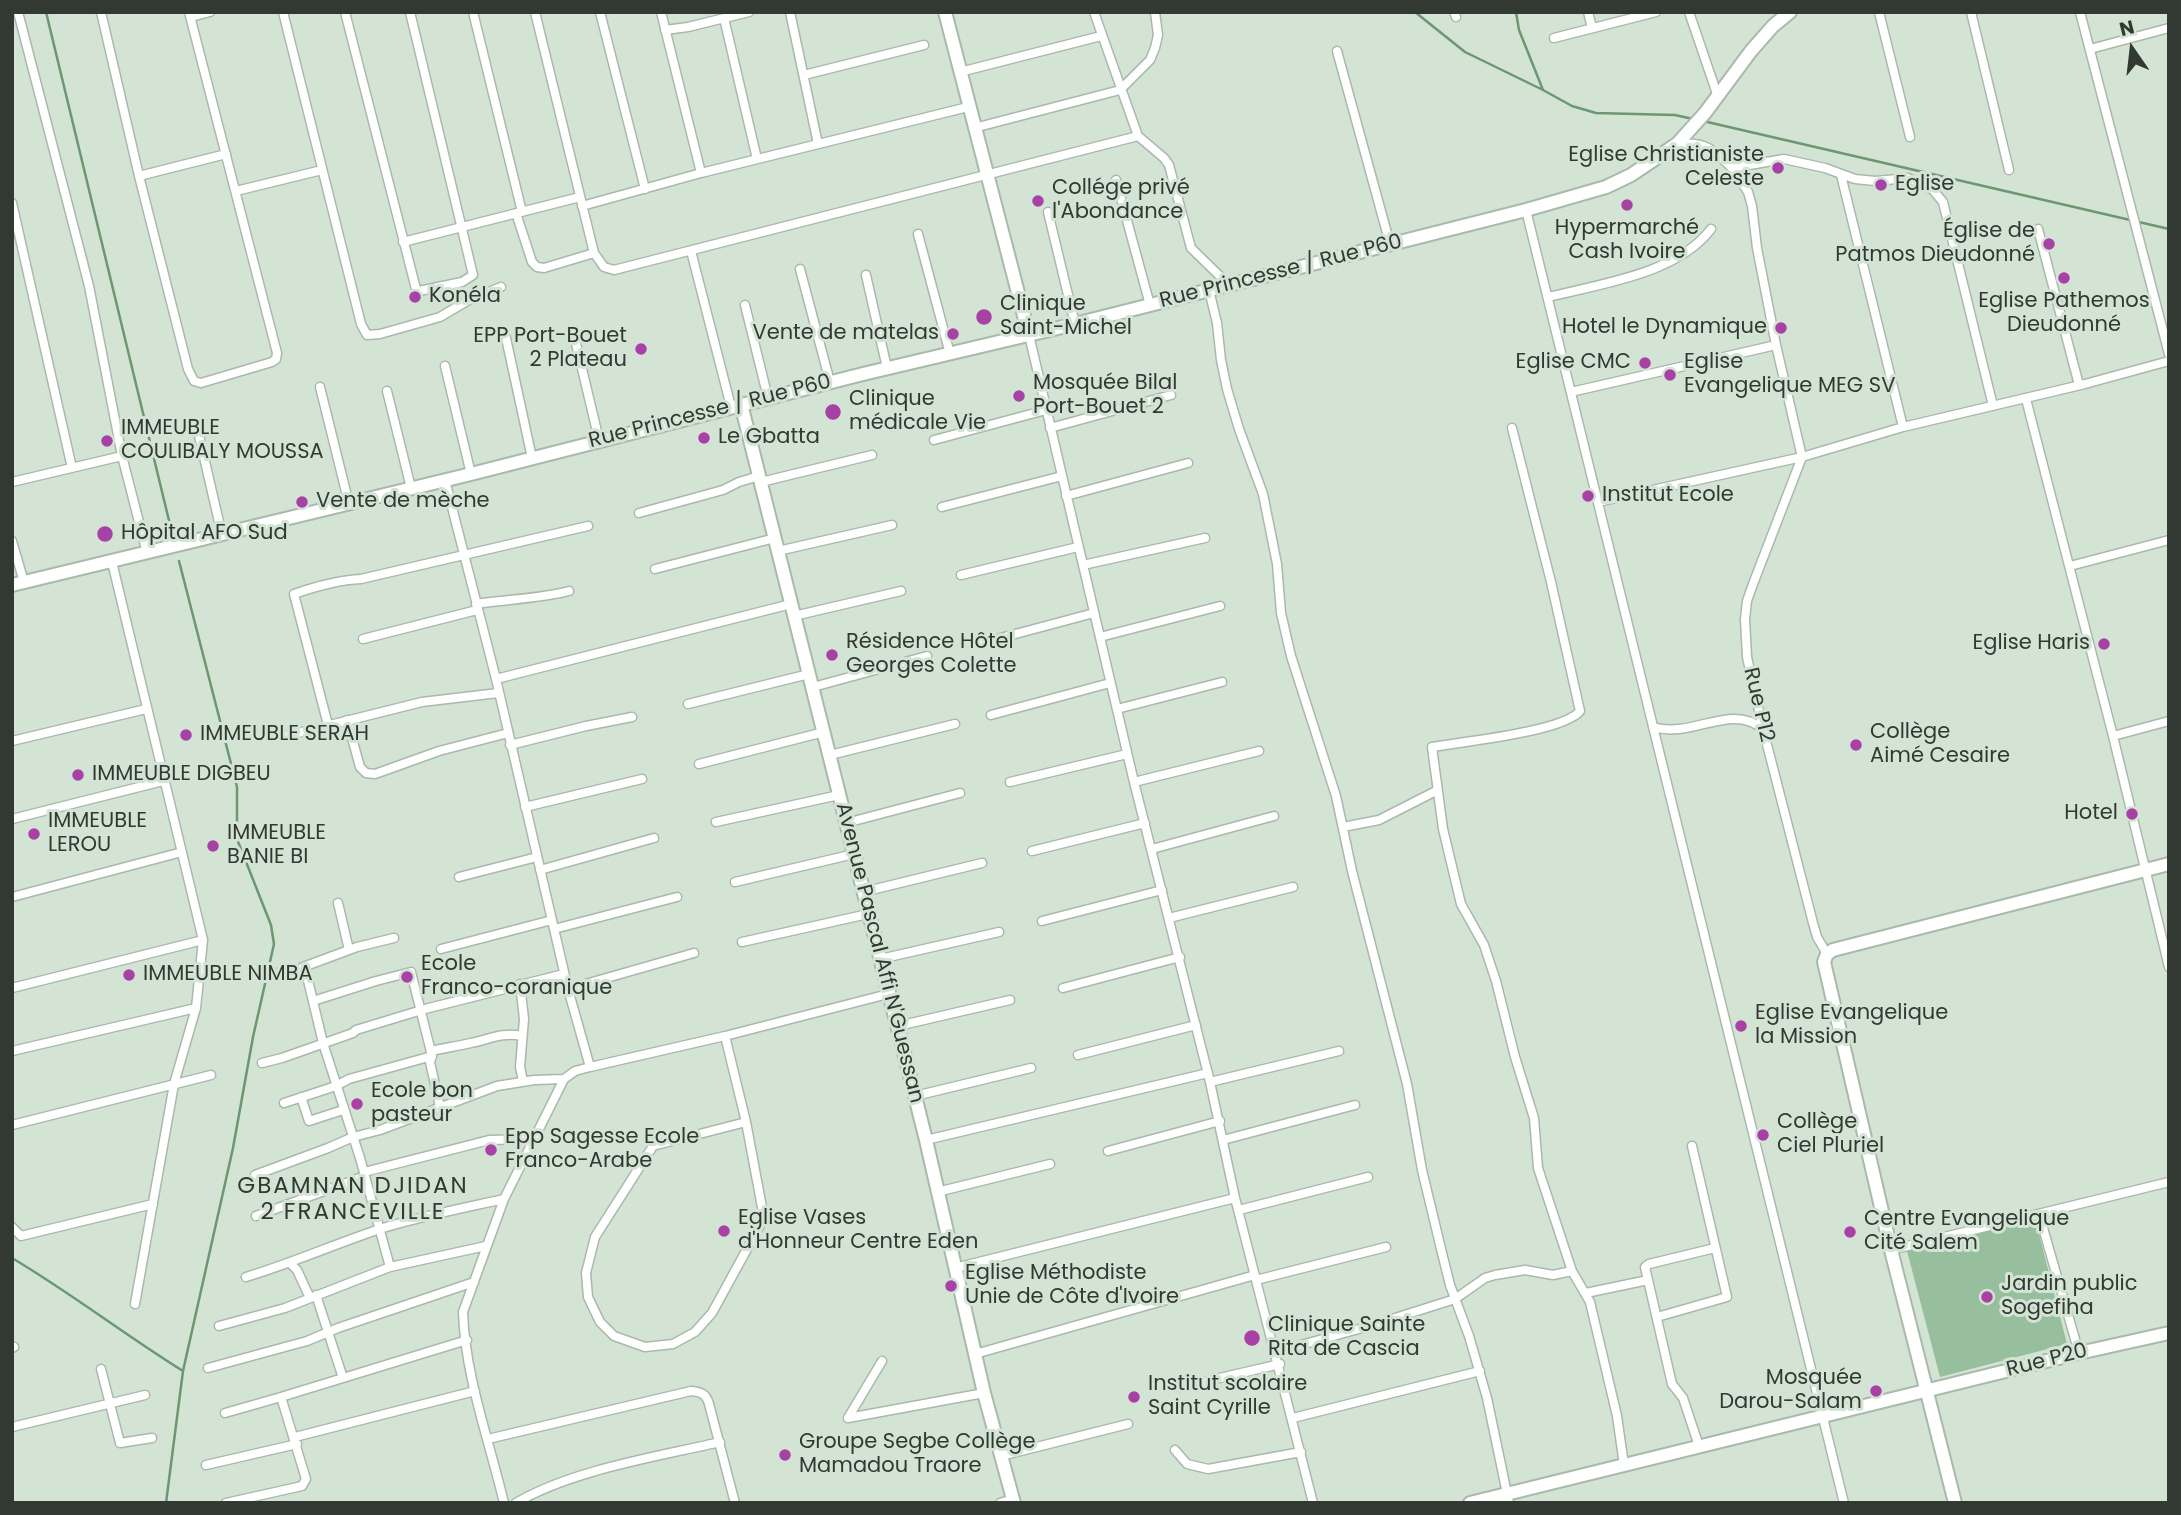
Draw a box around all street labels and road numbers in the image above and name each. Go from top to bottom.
street label: Rue Princesse / Rue P60 [1157,230,1405,314]
street label: Rue Princesse / Rue P60 [586,370,834,454]
street label: Rue P12 [1737,665,1779,745]
street label: Avenue Pascal Affi N'Guessan [829,800,929,1106]
street label: Rue P20 [2004,1339,2090,1383]

